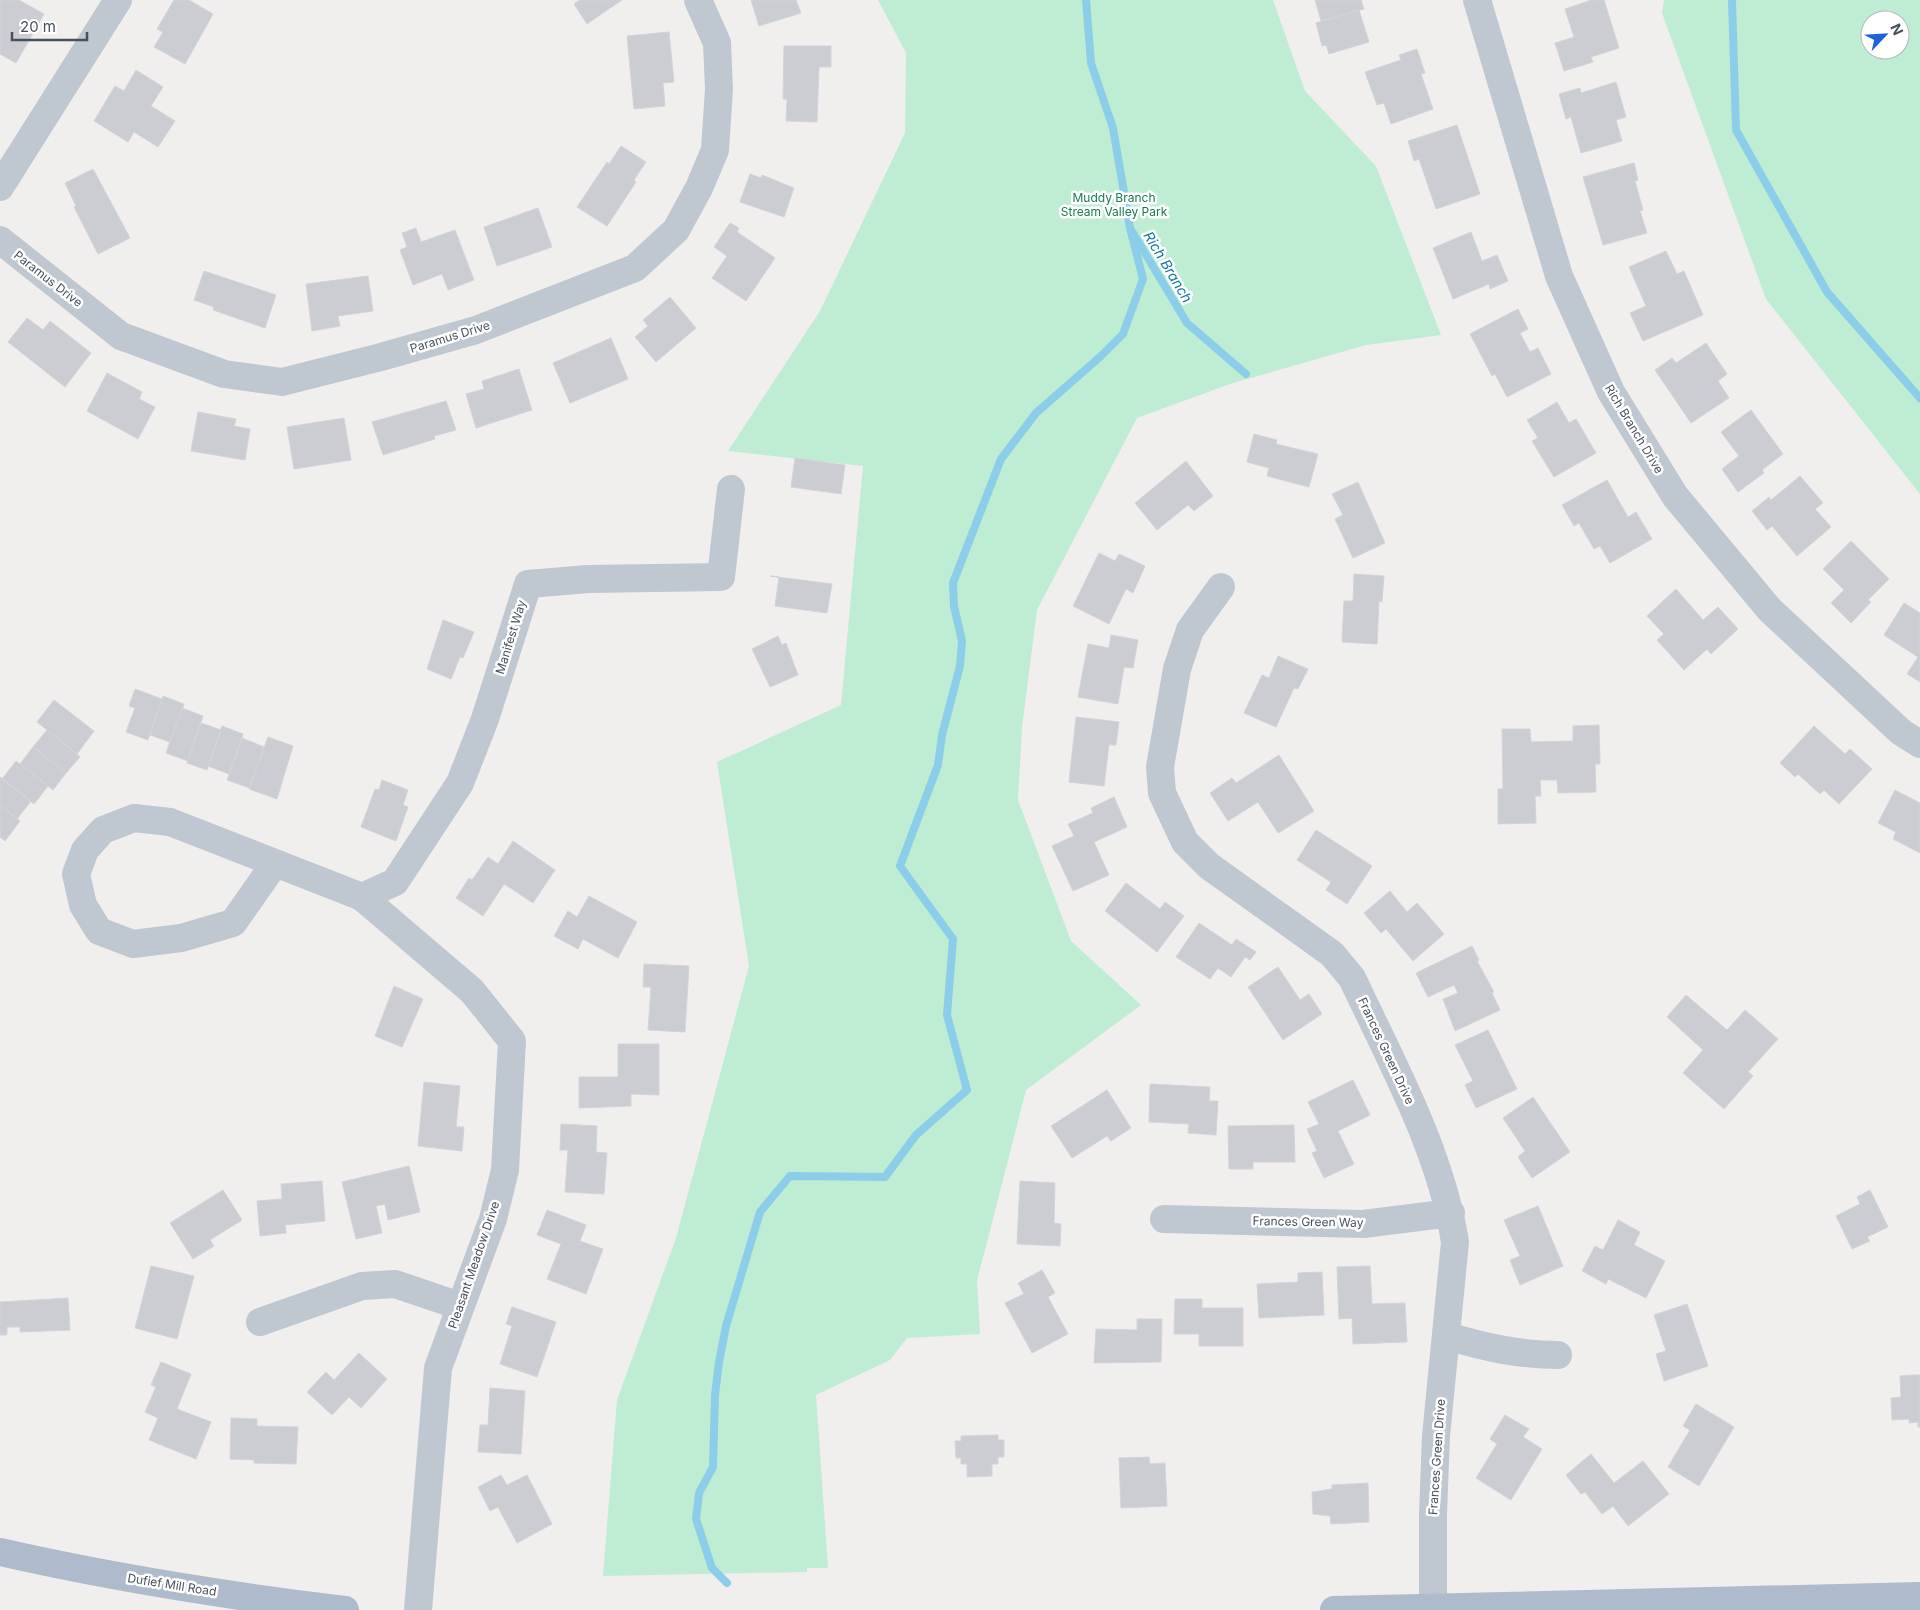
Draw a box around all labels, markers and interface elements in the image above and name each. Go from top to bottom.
scale bar [12,10,88,42]
north arrow [1860,10,1910,60]
text: 20 m [20,17,56,36]
text: N [1887,21,1907,38]
park label: Muddy Branch Stream Valley Park [1061,190,1168,219]
water label: Rich Branch [1141,228,1196,305]
street label: Paramus Drive [11,247,86,310]
street label: Paramus Drive [408,317,492,356]
street label: Rich Branch Drive [1602,381,1667,476]
street label: Manifest Way [492,598,529,676]
street label: Frances Green Drive [1355,995,1418,1107]
street label: Pleasant Meadow Drive [445,1199,502,1331]
street label: Frances Green Way [1252,1213,1364,1230]
street label: Frances Green Drive [1425,1399,1448,1515]
street label: Dufief Mill Road [127,1570,218,1599]

